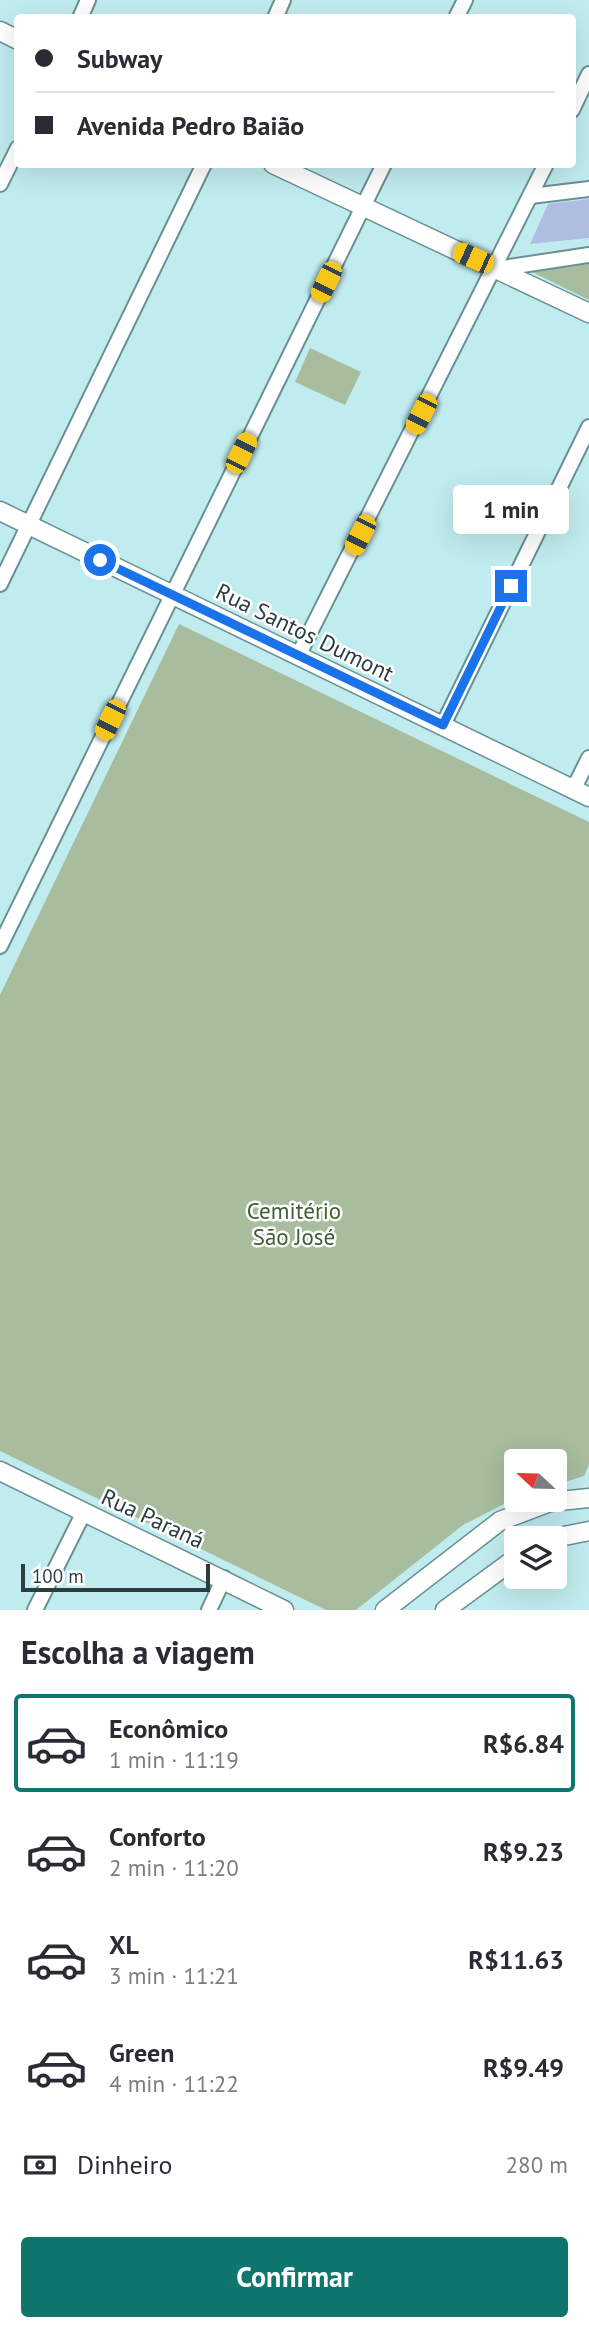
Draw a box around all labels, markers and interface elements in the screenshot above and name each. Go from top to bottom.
text: Subway [77,42,163,75]
text: Avenida Pedro Baião [77,109,304,142]
car [450,240,497,276]
car [308,259,345,305]
car [403,391,440,437]
car [223,430,260,476]
callout: 1 min [453,484,569,534]
text: 1 min [483,495,539,524]
car [342,512,379,558]
route start [84,544,116,576]
route end [495,570,527,602]
street label: Rua Santos Dumont [211,576,399,688]
car [92,697,129,743]
park label: Cemitério São José [247,1196,341,1251]
north arrow [504,1449,567,1512]
map controls [504,1449,567,1589]
street label: Rua Paraná [97,1482,209,1554]
button: layers [504,1526,567,1589]
scale bar [21,1561,210,1593]
text: 100 m [32,1564,84,1588]
text: Escolha a viagem [21,1631,255,1673]
icon: car [25,1712,88,1775]
text: Econômico [109,1712,228,1745]
text: R$6.84 [483,1727,564,1760]
text: 1 min · 11:19 [109,1745,239,1774]
icon: car [25,1820,88,1883]
text: Conforto [109,1820,206,1853]
text: R$9.23 [483,1835,564,1868]
text: 2 min · 11:20 [109,1853,239,1882]
icon: car [25,1928,88,1991]
text: XL [109,1928,139,1961]
text: R$11.63 [468,1943,564,1976]
text: 3 min · 11:21 [109,1961,239,1990]
icon: car [25,2036,88,2099]
text: Green [109,2036,174,2069]
text: R$9.49 [483,2051,564,2084]
text: 4 min · 11:22 [109,2069,239,2098]
icon: cash [21,2146,59,2184]
text: Dinheiro [77,2148,172,2181]
text: 280 m [506,2150,568,2179]
button: Confirmar [21,2237,568,2317]

